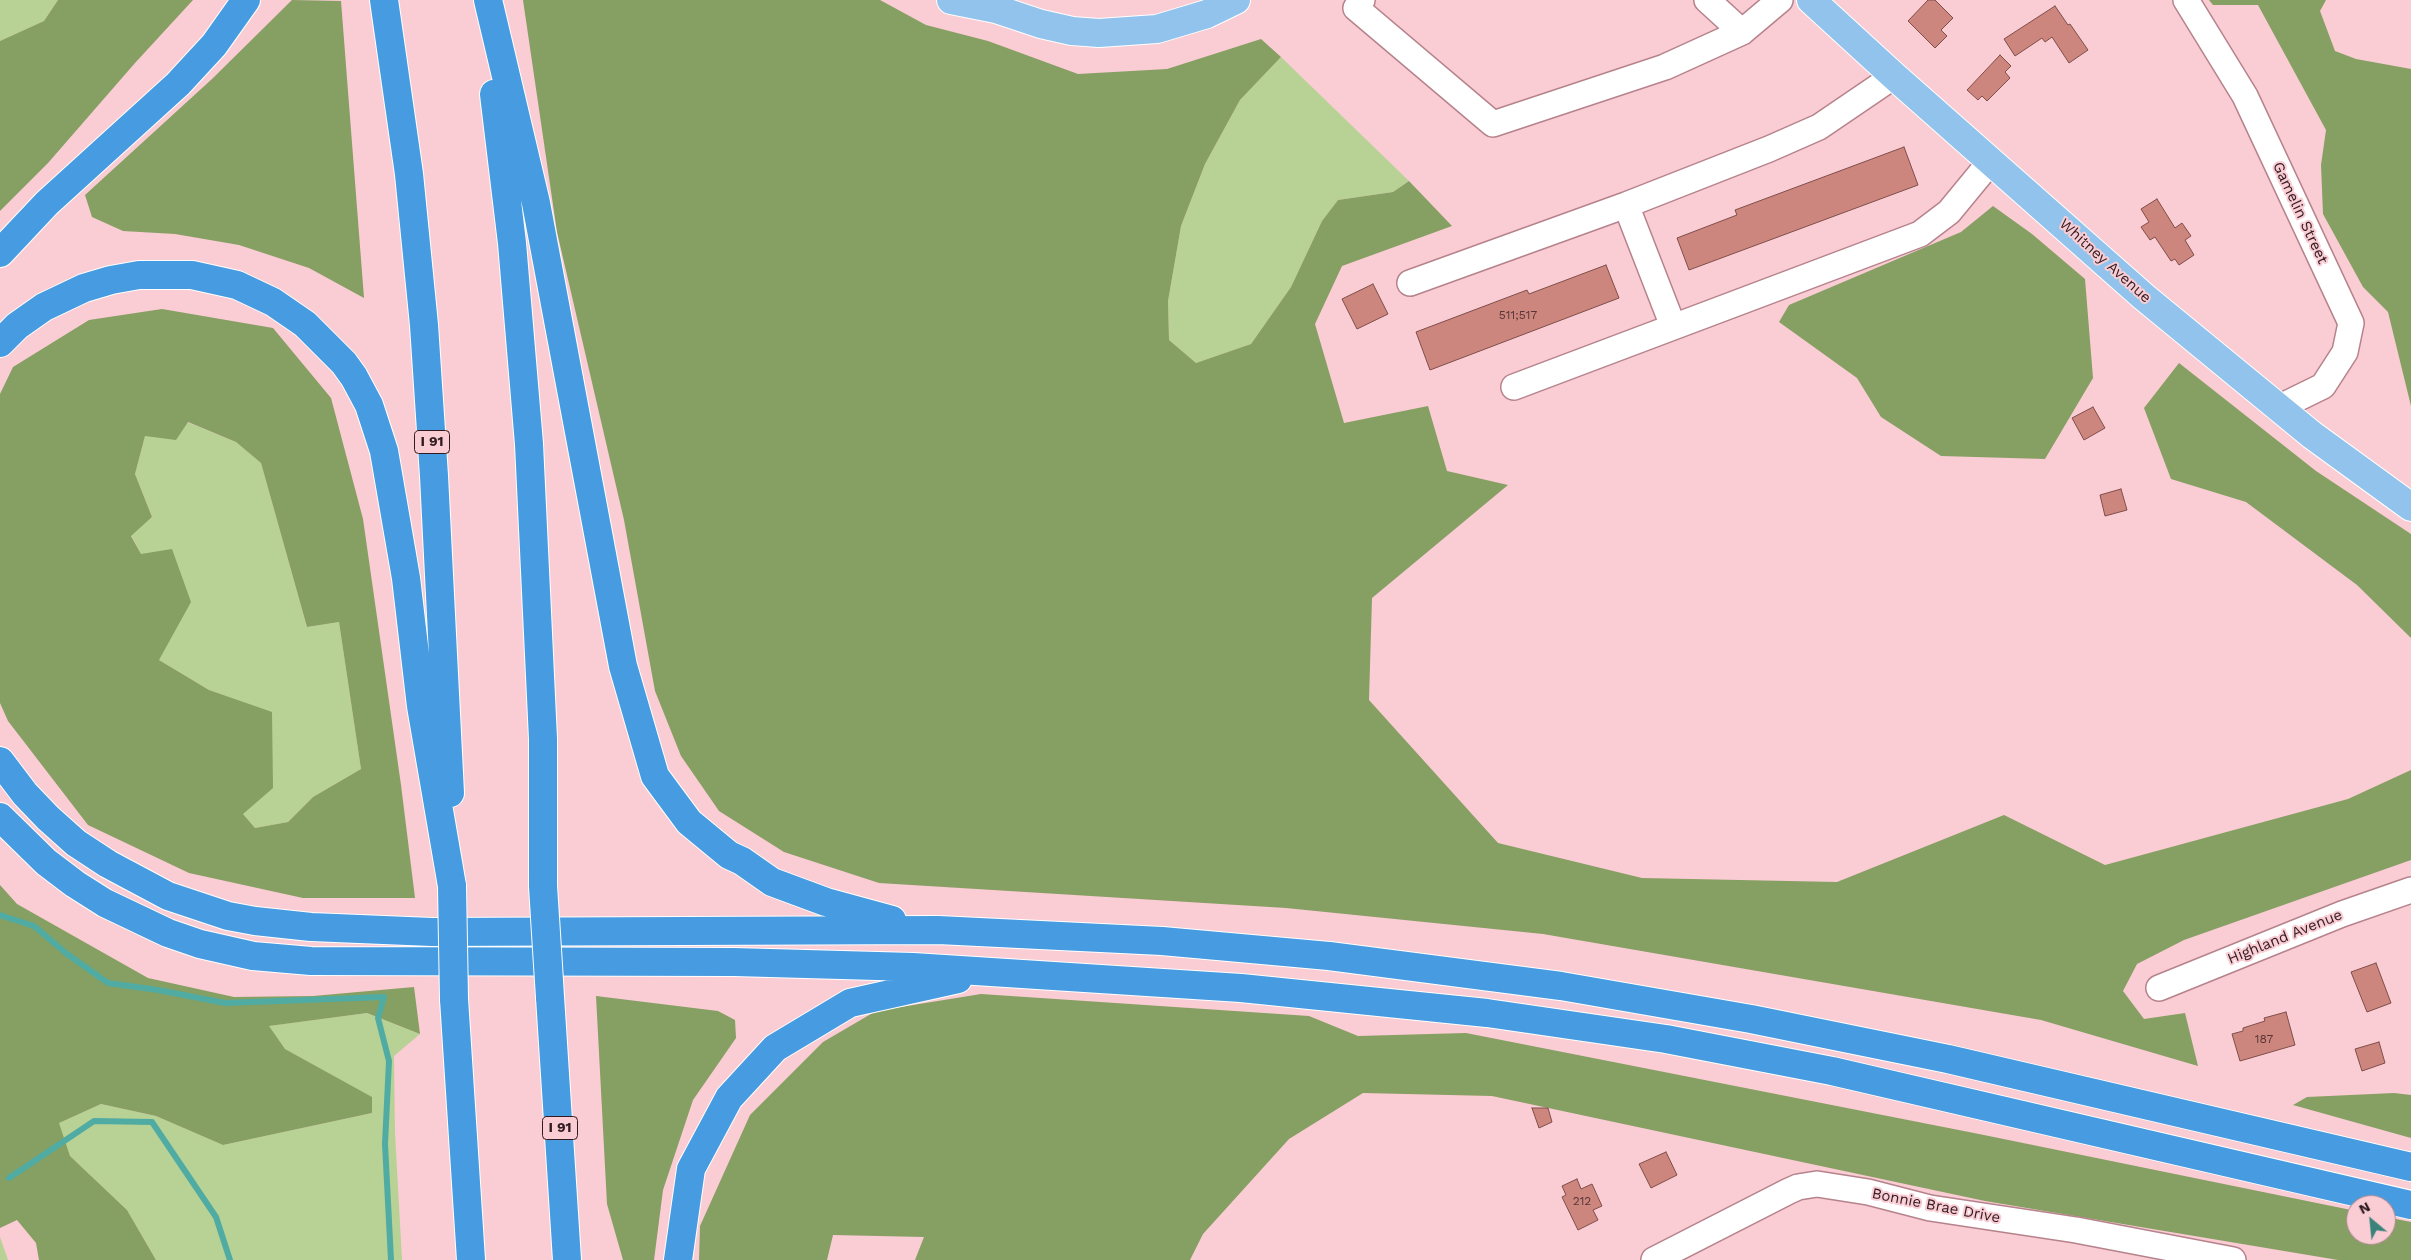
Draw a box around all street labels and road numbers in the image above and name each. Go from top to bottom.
street label: Gamelin Street [2269,159,2331,267]
street label: Whitney Avenue [2055,215,2155,307]
road number: I 91 [414,431,450,454]
street label: Highland Avenue [2225,906,2345,968]
road number: I 91 [542,1116,578,1140]
street label: Bonnie Brae Drive [1870,1185,2002,1227]

